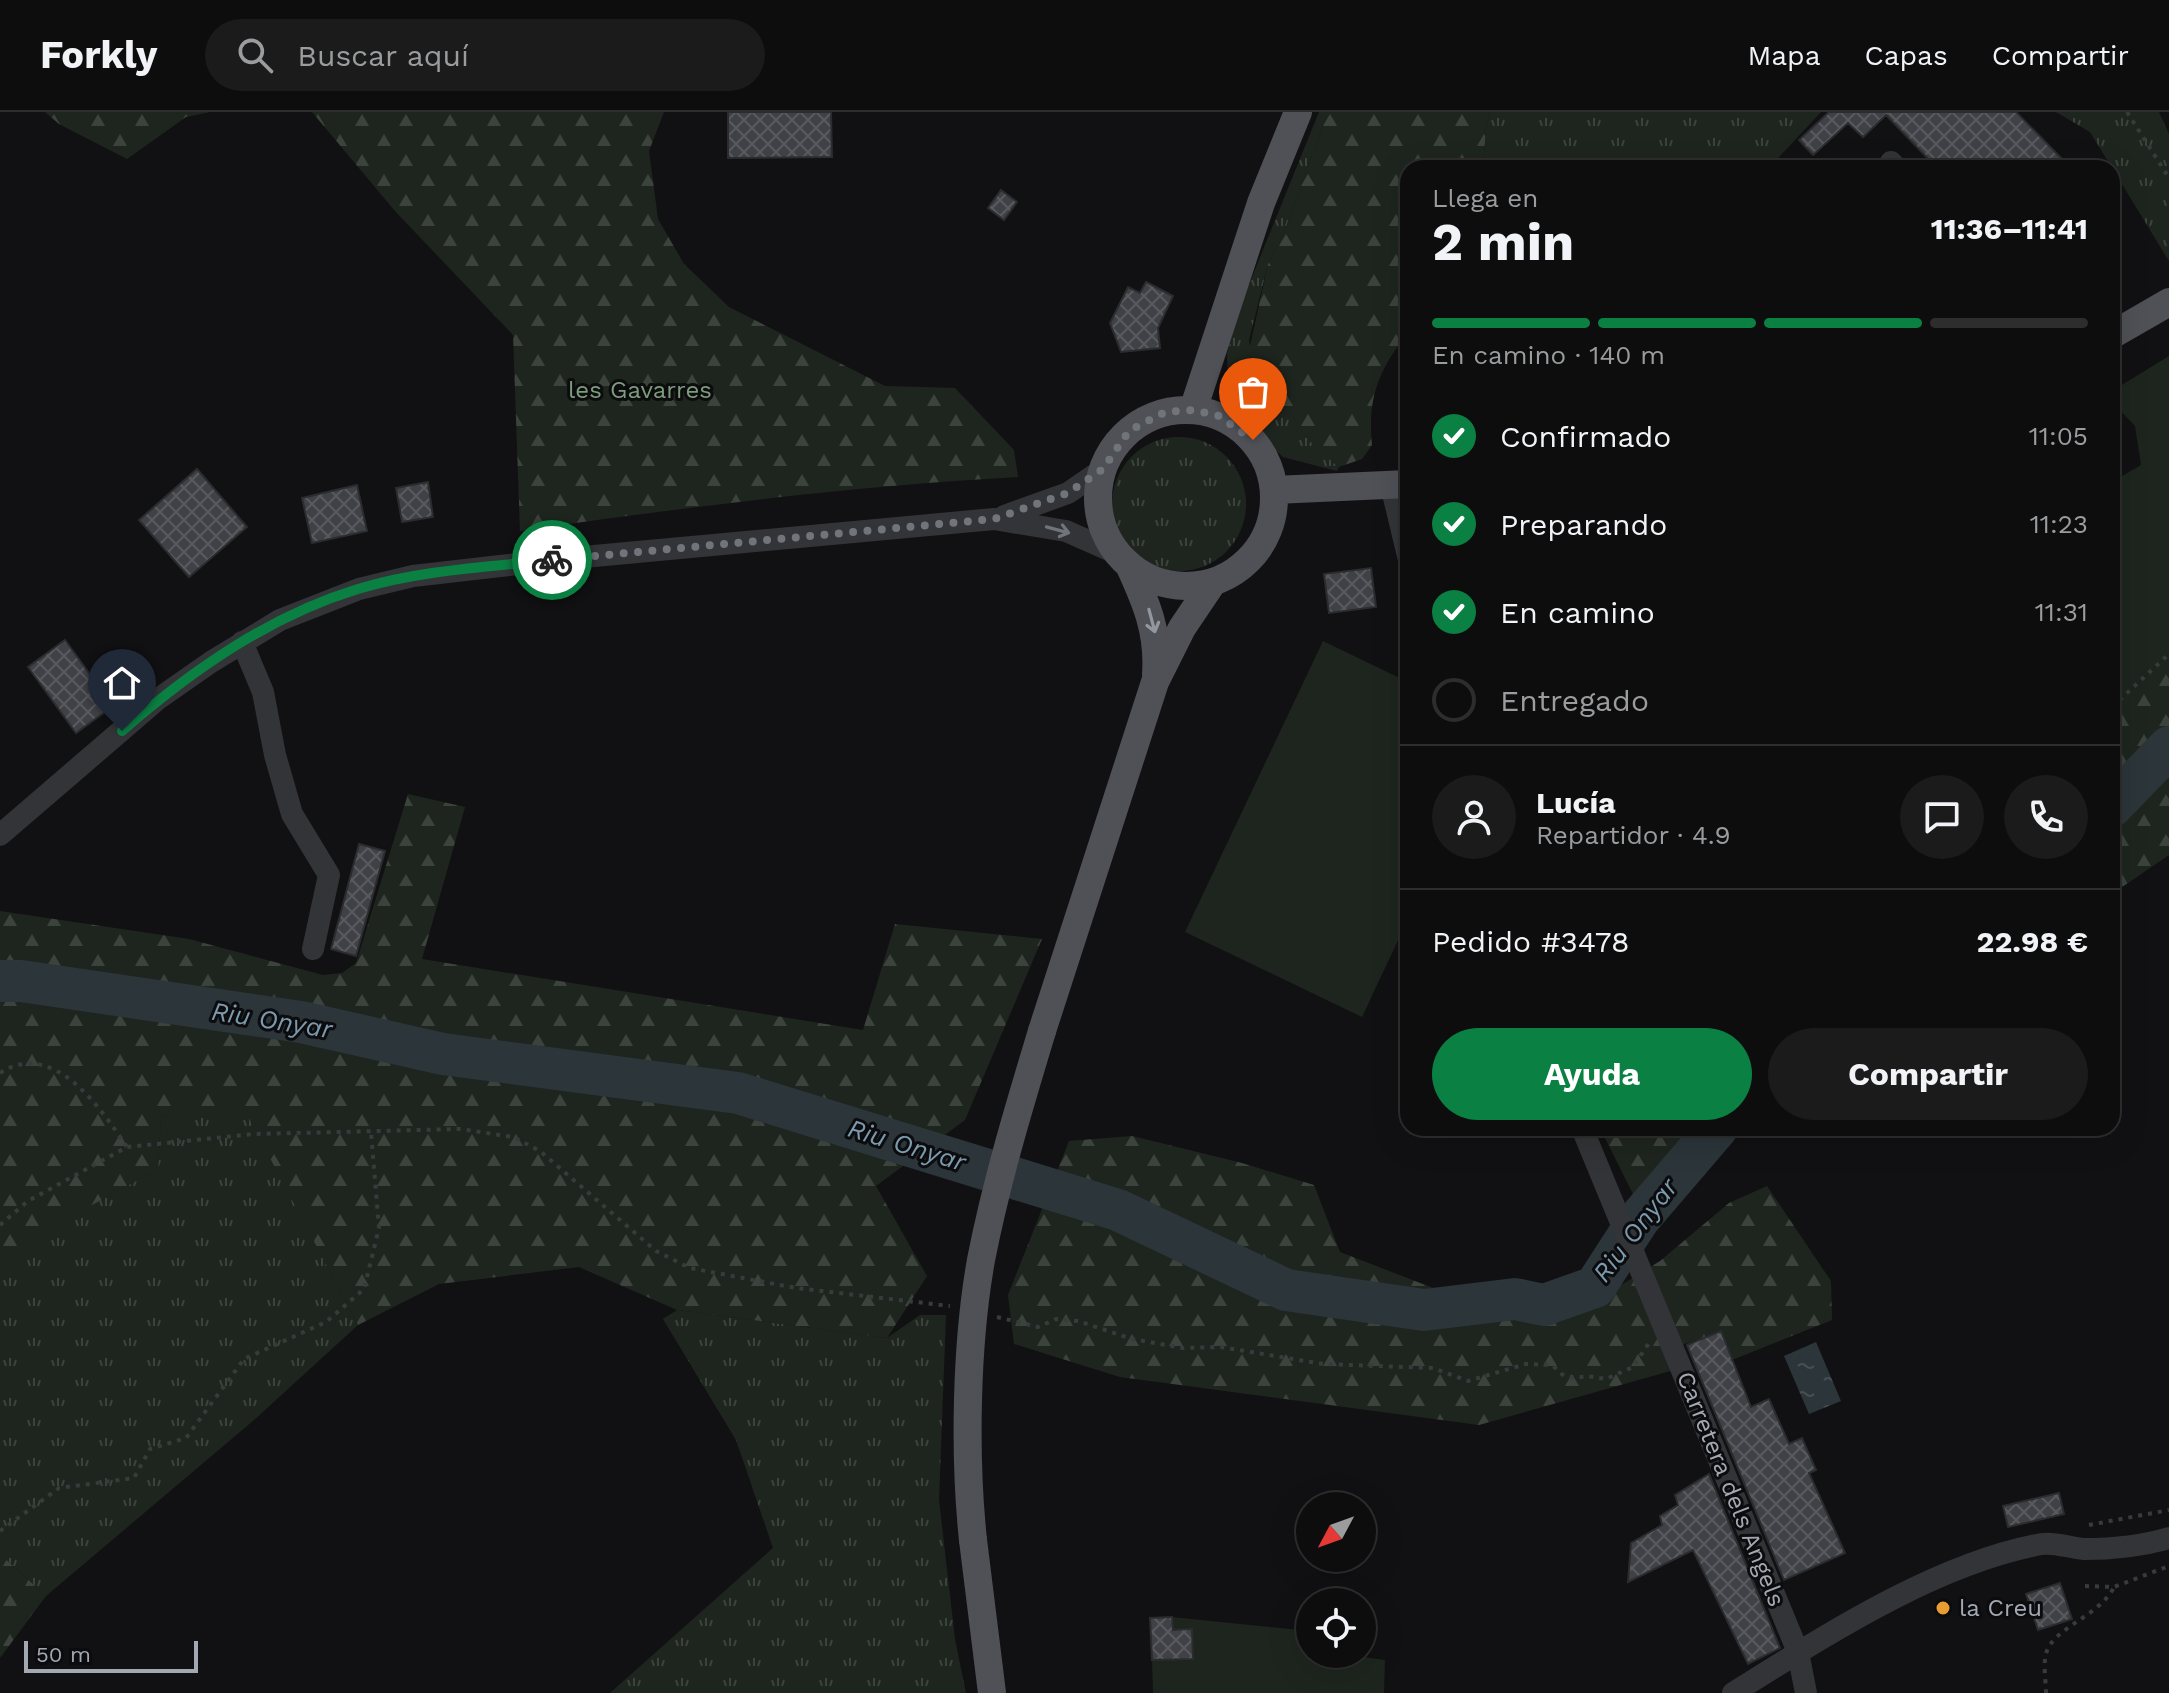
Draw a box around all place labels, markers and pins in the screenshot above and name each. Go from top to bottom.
pin [1219,358,1287,440]
pin [88,649,156,731]
place label: la Creu [1959,1594,2042,1622]
marker: la Creu [1934,1599,1952,1617]

